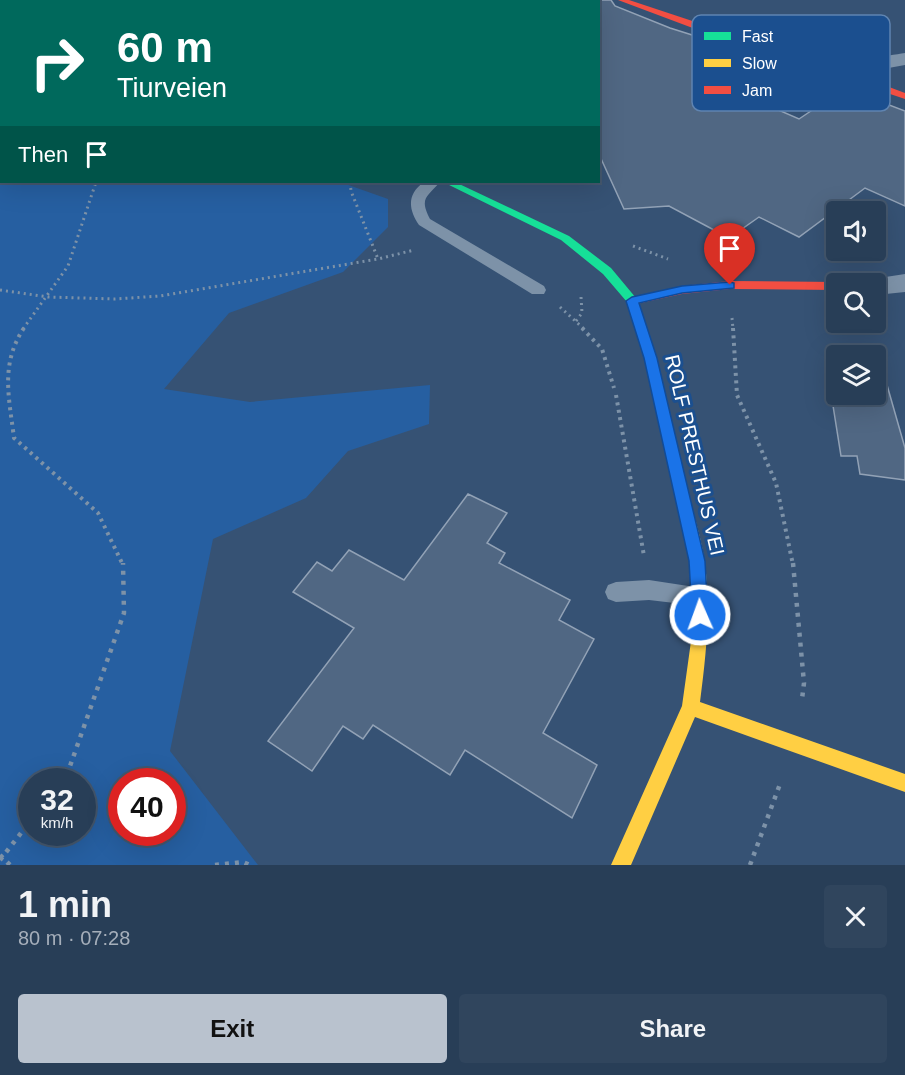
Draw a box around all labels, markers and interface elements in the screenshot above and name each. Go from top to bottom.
legend [692,15,890,111]
icon: right [18,24,96,102]
text: 60 m [117,24,213,71]
text: Fast [742,28,774,45]
text: Slow [742,55,777,72]
text: Tiurveien [117,73,227,103]
text: Jam [742,82,772,99]
icon: arrive [80,138,113,171]
text: Then [18,142,68,167]
map controls [826,201,886,405]
button: sound [826,201,886,261]
pin [704,223,755,285]
icon: arrive [713,232,746,265]
button: search [826,273,886,333]
button: layers [826,345,886,405]
street label: ROLF PRESTHUS VEI [661,352,729,558]
position arrow [668,583,732,647]
speed limit sign: 40 [108,768,186,846]
text: 32 [40,783,74,816]
text: km/h [41,814,73,831]
text: 1 min [18,884,112,925]
button: close [824,885,887,948]
text: 80 m · 07:28 [18,927,130,949]
button: Exit [18,994,447,1063]
button: Share [459,994,887,1063]

